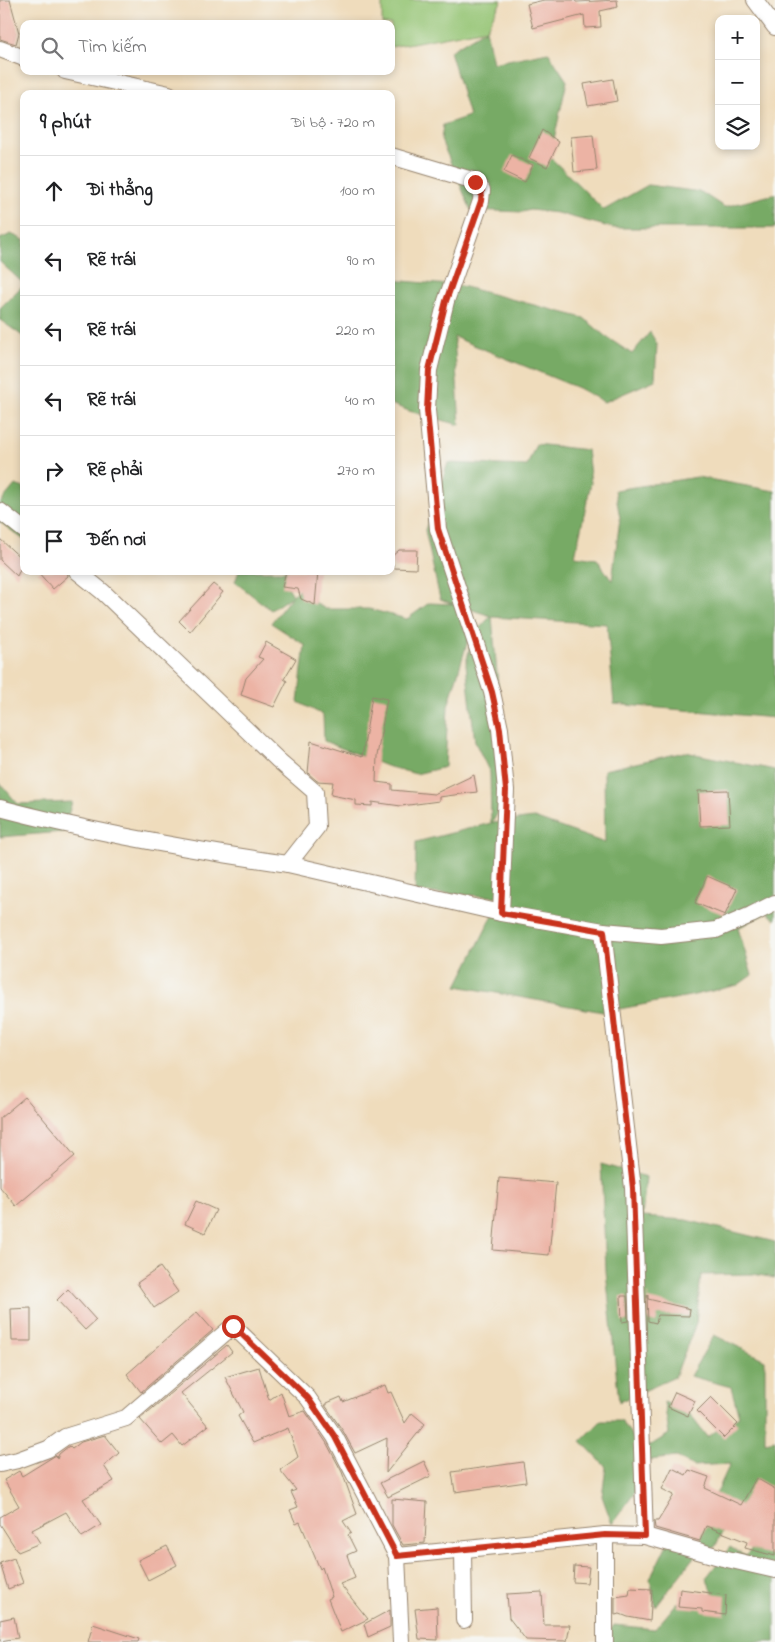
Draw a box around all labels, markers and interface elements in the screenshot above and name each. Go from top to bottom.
map controls [715,15,760,150]
button: + [715,15,760,60]
search box [20,20,395,75]
icon: search [38,34,66,62]
text: Tìm kiếm [78,34,147,61]
button: − [715,60,760,105]
button: layers [715,105,760,150]
text: 9 phút [40,108,91,138]
text: Đi bộ · 720 m [291,111,375,135]
route end [464,171,487,194]
icon: ahead [40,177,68,205]
text: Đi thẳng [87,177,153,204]
text: 100 m [340,179,375,203]
icon: left [40,247,68,275]
text: Rẽ trái [87,247,136,274]
text: 90 m [347,249,375,273]
icon: left [40,317,68,345]
text: Rẽ trái [87,317,136,344]
text: 220 m [336,319,375,343]
icon: left [40,387,68,415]
text: Rẽ trái [87,387,136,414]
text: 40 m [345,389,375,413]
icon: right [40,457,68,485]
text: Rẽ phải [87,457,143,484]
text: 270 m [337,459,375,483]
icon: arrive [40,527,68,555]
text: Đến nơi [87,527,146,554]
route start [222,1315,245,1338]

